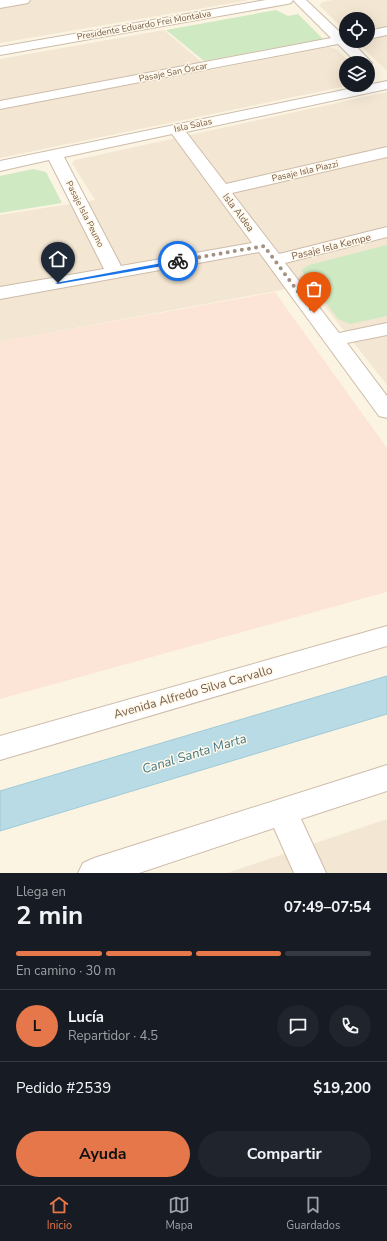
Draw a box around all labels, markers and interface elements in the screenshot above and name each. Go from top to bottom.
street label: Presidente Eduardo Frei Montalva [76,7,212,43]
map controls [339,12,375,92]
button: locate [339,12,375,48]
button: layers [339,56,375,92]
street label: Pasaje San Óscar [137,58,209,85]
street label: Isla Salas [173,115,213,135]
street label: Pasaje Isla Piazzi [271,158,339,184]
street label: Pasaje Isla Peumo [63,179,107,249]
street label: Isla Aldea [219,190,257,235]
street label: Pasaje Isla Kempe [290,230,372,264]
courier [158,241,198,281]
pin [41,242,75,283]
icon: home [47,248,69,270]
icon: bike [167,250,189,272]
pin [297,272,331,313]
icon: bag [303,278,325,300]
street label: Avenida Alfredo Silva Carvallo [112,662,275,722]
water label: Canal Santa Marta [140,729,249,778]
text: Llega en [16,883,66,901]
text: 07:49–07:54 [284,897,371,917]
text: 2 min [16,898,83,933]
text: En camino · 30 m [16,962,116,980]
button: chat [277,1005,319,1047]
button: phone [329,1005,371,1047]
text: Lucía [68,1007,104,1027]
text: L [33,1016,41,1036]
text: Repartidor · 4.5 [68,1027,158,1045]
text: Pedido #2539 [16,1078,111,1098]
text: $19,200 [313,1078,371,1098]
button: Ayuda [16,1131,190,1177]
button: Compartir [198,1131,371,1177]
tab: Inicio [47,1194,72,1233]
tab: Mapa [165,1194,193,1233]
tab: Guardados [286,1194,340,1233]

